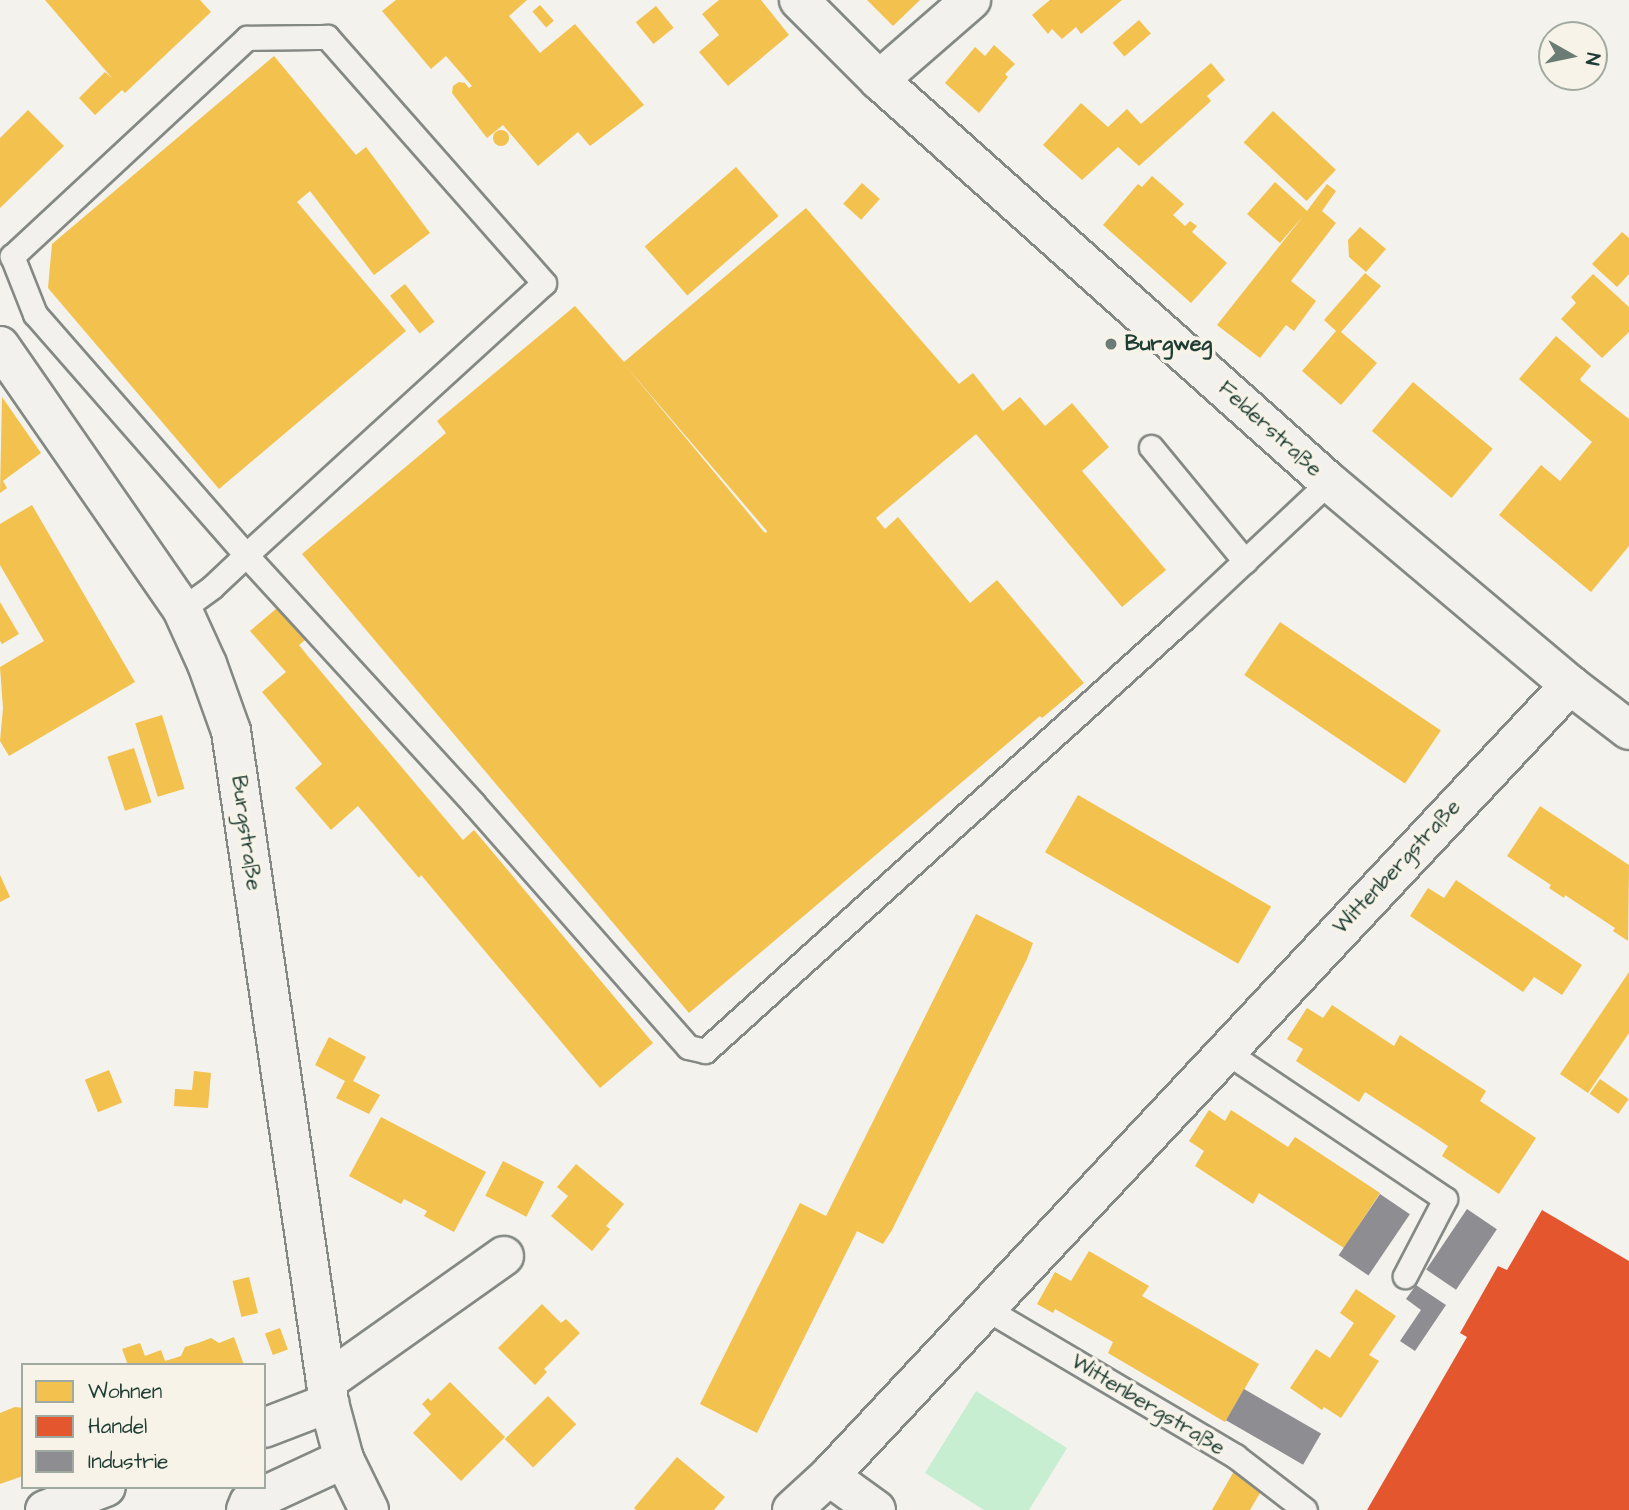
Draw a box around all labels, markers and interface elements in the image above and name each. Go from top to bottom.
north arrow [1538,21,1608,91]
text: N [1578,51,1607,67]
place label: Burgweg [1125,331,1212,357]
marker: Burgweg [1103,336,1119,352]
street label: Felderstraße [1213,376,1327,482]
street label: Burgstraße [225,774,267,892]
street label: Wittenbergstraße [1328,794,1466,940]
street label: Wittenbergstraße [1067,1349,1229,1461]
legend [21,1363,266,1489]
text: Wohnen [88,1377,162,1406]
text: Handel [88,1412,147,1441]
text: Industrie [88,1447,168,1476]

